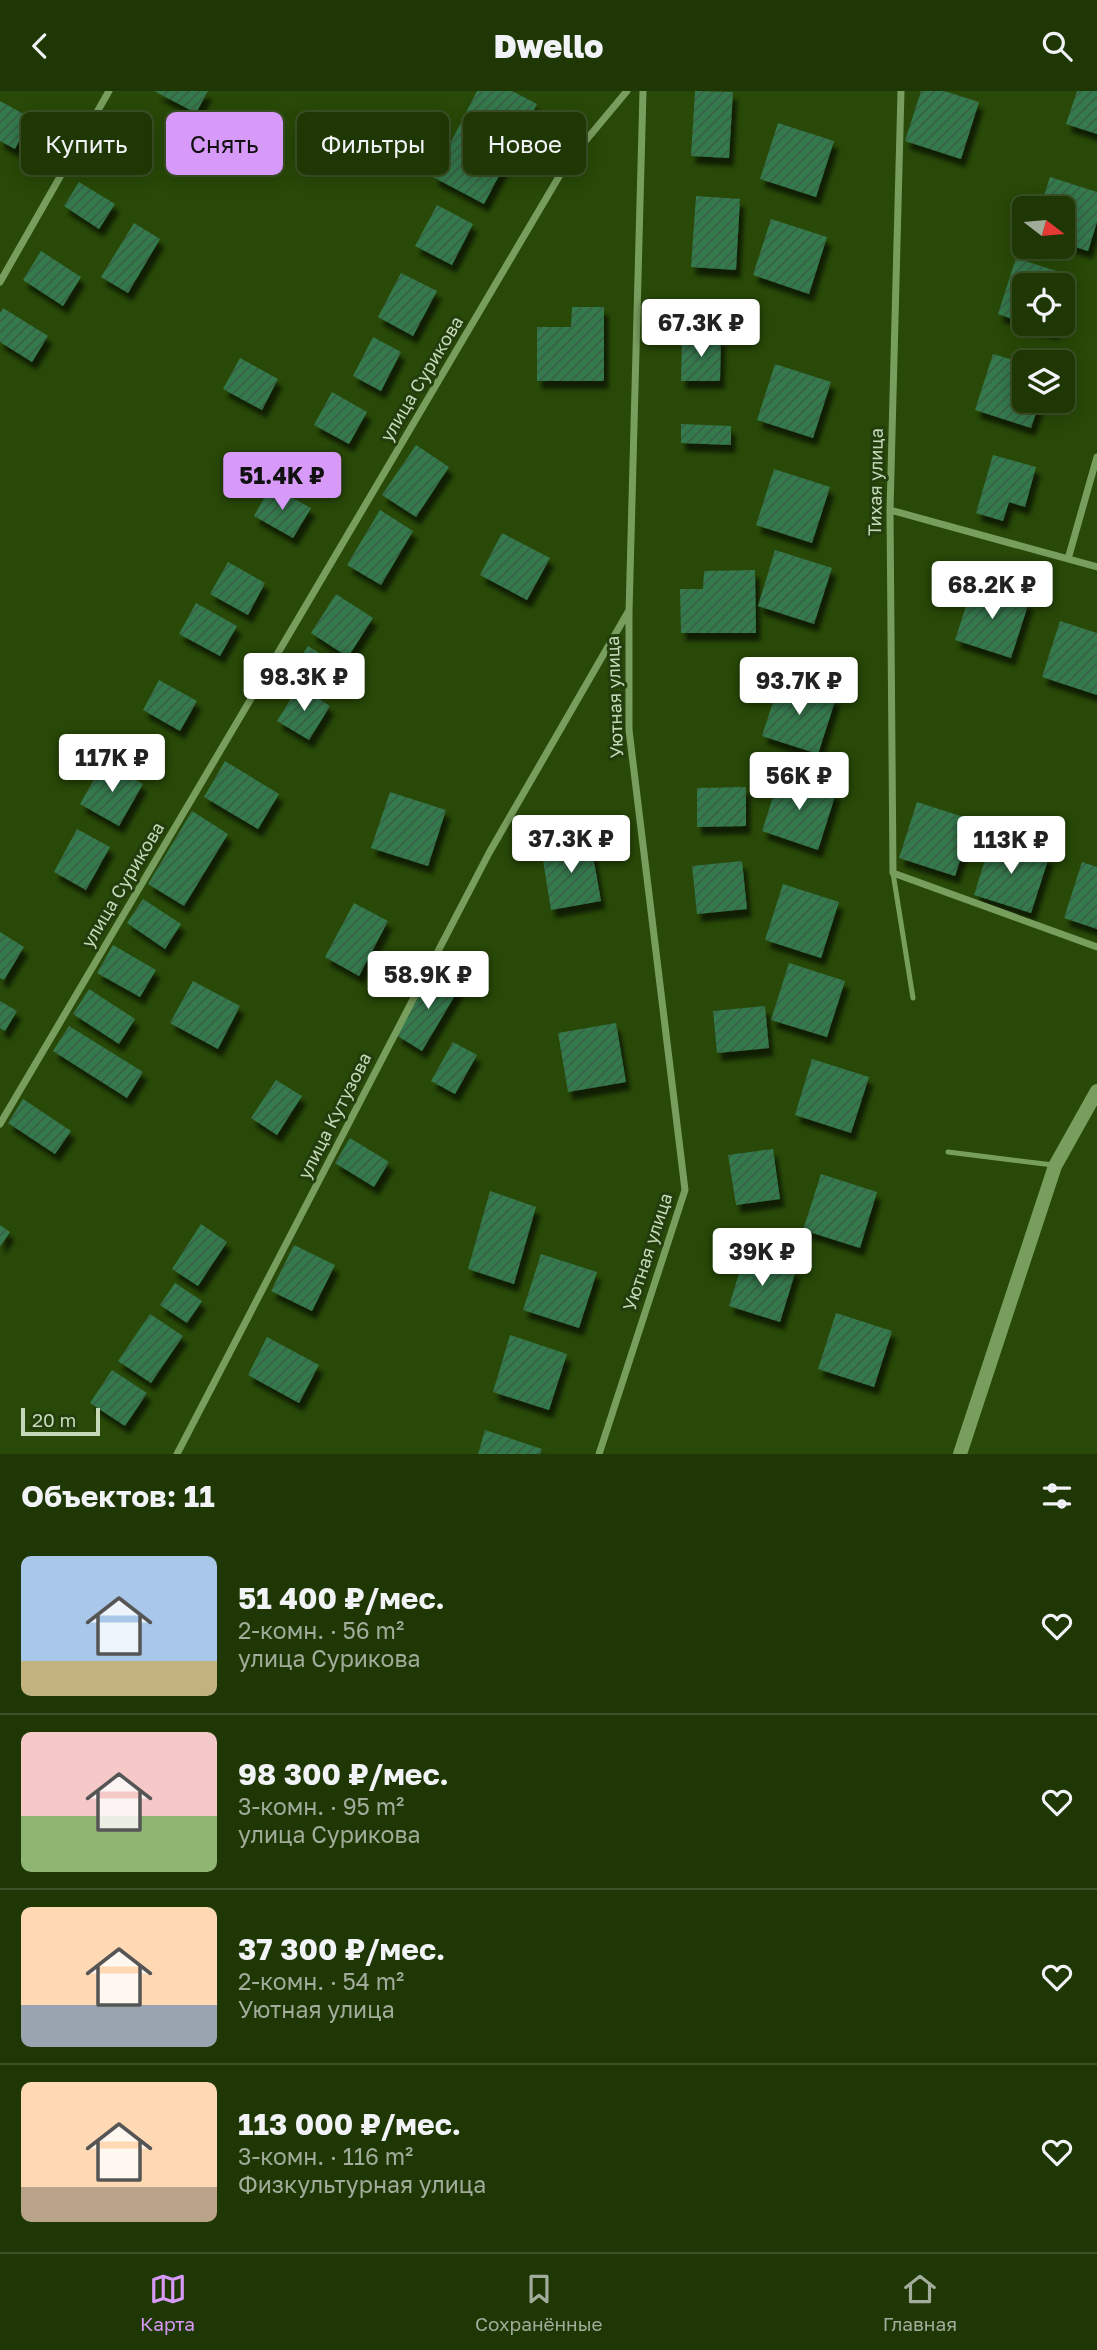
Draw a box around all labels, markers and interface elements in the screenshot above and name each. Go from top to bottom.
icon: back [21,27,59,65]
text: Dwello [494,27,603,65]
icon: search [1038,27,1076,65]
chip: Купить [21,112,152,175]
chip: Снять [166,112,283,175]
chip: Фильтры [297,112,449,175]
chip: Новое [463,112,586,175]
north arrow [1012,196,1074,259]
map controls [1012,196,1075,413]
button: locate [1012,273,1075,336]
pin: 67.3K ₽ [636,299,766,359]
text: 67.3K ₽ [658,308,744,336]
street label: улица Сурикова [375,312,467,445]
button: layers [1012,350,1075,413]
street label: Тихая улица [863,428,887,536]
pin: 51.4K ₽ [217,453,347,512]
text: 51.4K ₽ [239,461,325,489]
pin: 68.2K ₽ [927,561,1057,621]
text: 68.2K ₽ [948,570,1036,598]
street label: Уютная улица [601,635,627,759]
pin: 98.3K ₽ [239,653,369,713]
pin: 93.7K ₽ [734,657,864,717]
text: 98.3K ₽ [260,662,348,690]
text: 93.7K ₽ [756,666,842,694]
pin: 117K ₽ [55,735,169,794]
text: 117K ₽ [75,743,149,771]
pin: 56K ₽ [750,753,848,812]
text: 56K ₽ [766,761,832,789]
pin: 37.3K ₽ [506,815,636,875]
pin: 113K ₽ [954,817,1068,876]
street label: улица Сурикова [76,818,168,951]
text: 37.3K ₽ [528,824,614,852]
text: 113K ₽ [973,825,1049,853]
pin: 58.9K ₽ [363,951,493,1011]
text: 58.9K ₽ [384,960,472,988]
street label: улица Кутузова [293,1049,375,1182]
street label: Уютная улица [618,1190,676,1313]
pin: 39K ₽ [713,1229,811,1288]
text: 39K ₽ [729,1237,795,1265]
scale bar [21,1405,100,1437]
text: 20 m [32,1408,76,1431]
icon: filters [1038,1477,1076,1515]
text: Объектов: 11 [21,1478,215,1514]
text: 51 400 ₽/мес. [238,1580,445,1616]
icon: home [77,1584,161,1668]
icon: heart [1038,1607,1076,1645]
text: 2-комн. · 56 m² [238,1616,404,1644]
text: улица Сурикова [238,1644,420,1672]
text: 98 300 ₽/мес. [238,1756,449,1792]
icon: home [77,1760,161,1844]
icon: heart [1038,1783,1076,1821]
text: 3-комн. · 95 m² [238,1792,404,1820]
text: улица Сурикова [238,1820,420,1848]
text: 37 300 ₽/мес. [238,1931,445,1967]
icon: home [77,1935,161,2019]
icon: heart [1038,1958,1076,1996]
text: 2-комн. · 54 m² [238,1967,404,1995]
text: Уютная улица [238,1995,395,2023]
text: 113 000 ₽/мес. [238,2106,461,2142]
icon: home [77,2110,161,2194]
icon: heart [1038,2133,1076,2171]
text: 3-комн. · 116 m² [238,2142,413,2170]
text: Физкультурная улица [238,2170,486,2198]
tab: Карта [140,2270,195,2335]
tab: Сохранённые [475,2270,603,2335]
tab: Главная [883,2270,957,2335]

